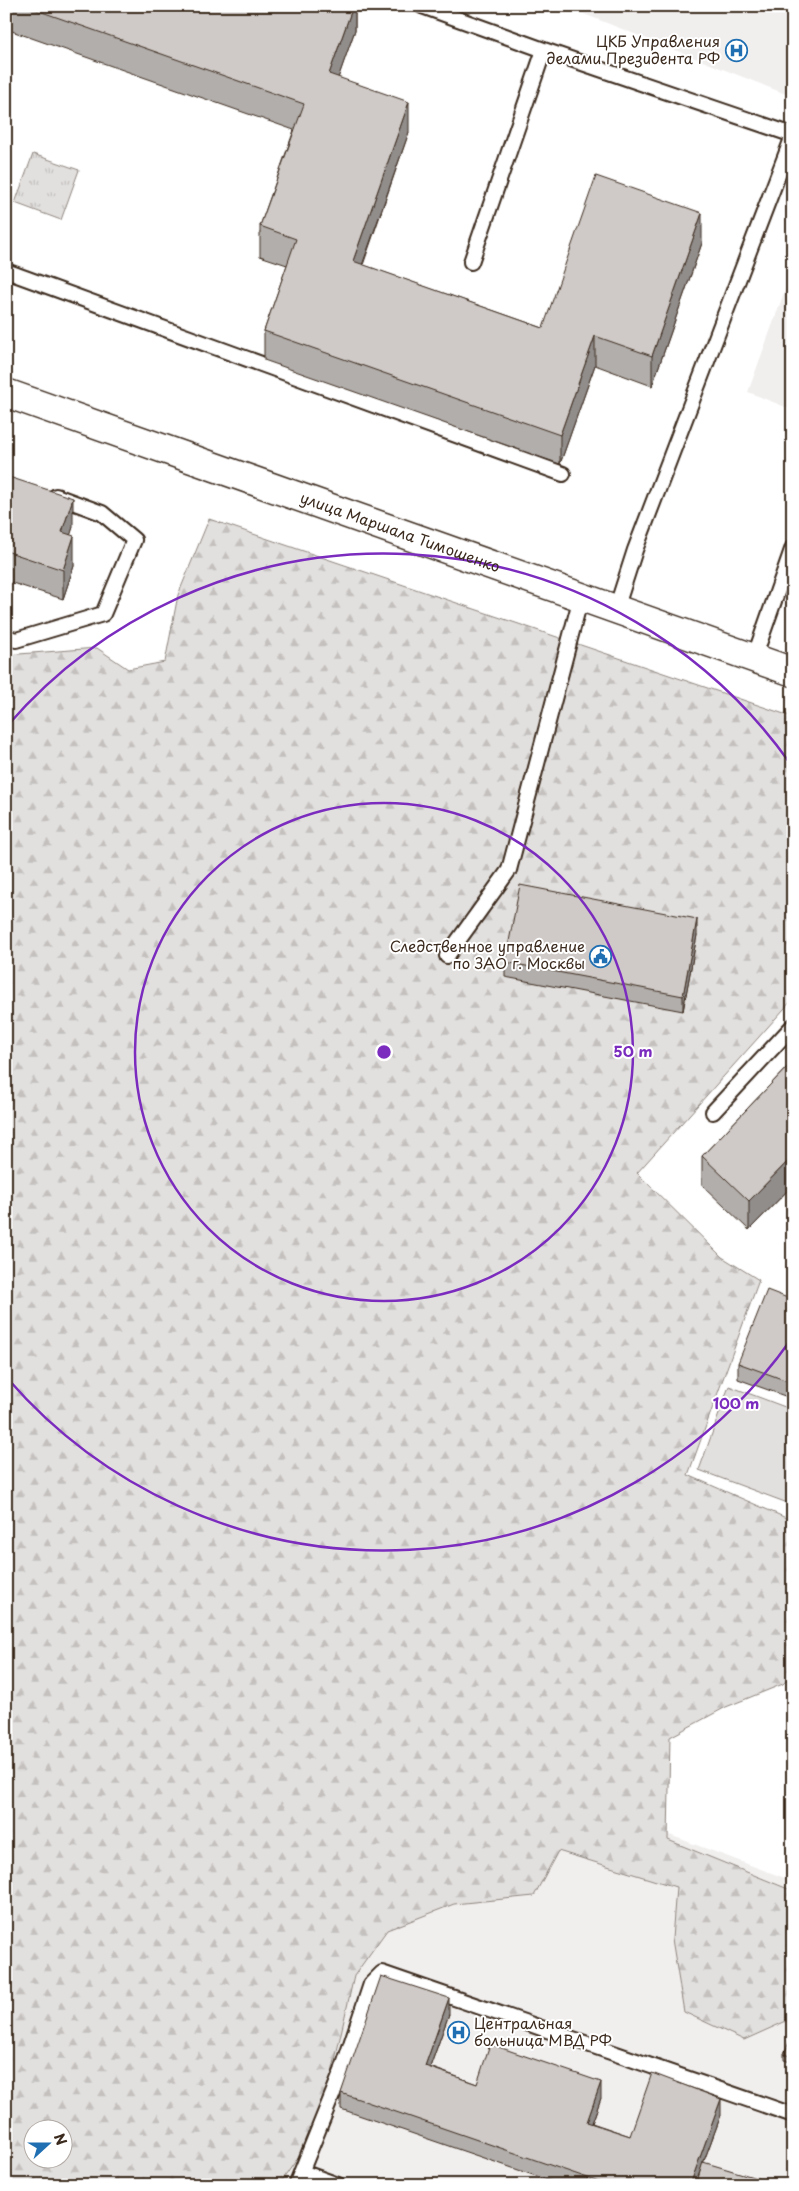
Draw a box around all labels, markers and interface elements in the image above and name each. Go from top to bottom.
place label: ЦКБ Управления делами Президента РФ [547,29,720,69]
hospital icon: ЦКБ Управления делами Президента РФ [724,39,748,63]
street label: улица Маршала Тимошенко [297,485,504,577]
place label: Следственное управление по ЗАО г. Москвы [390,934,585,974]
public building icon: Следственное управление по ЗАО г. Москвы [589,944,613,968]
text: 50 m [614,1039,652,1062]
centre of rings [375,1043,393,1061]
text: 100 m [713,1391,759,1414]
place label: Центральная больница МВД РФ [474,2011,612,2051]
hospital icon: Центральная больница МВД РФ [446,2021,470,2045]
north arrow [22,2118,72,2168]
text: N [49,2130,72,2148]

